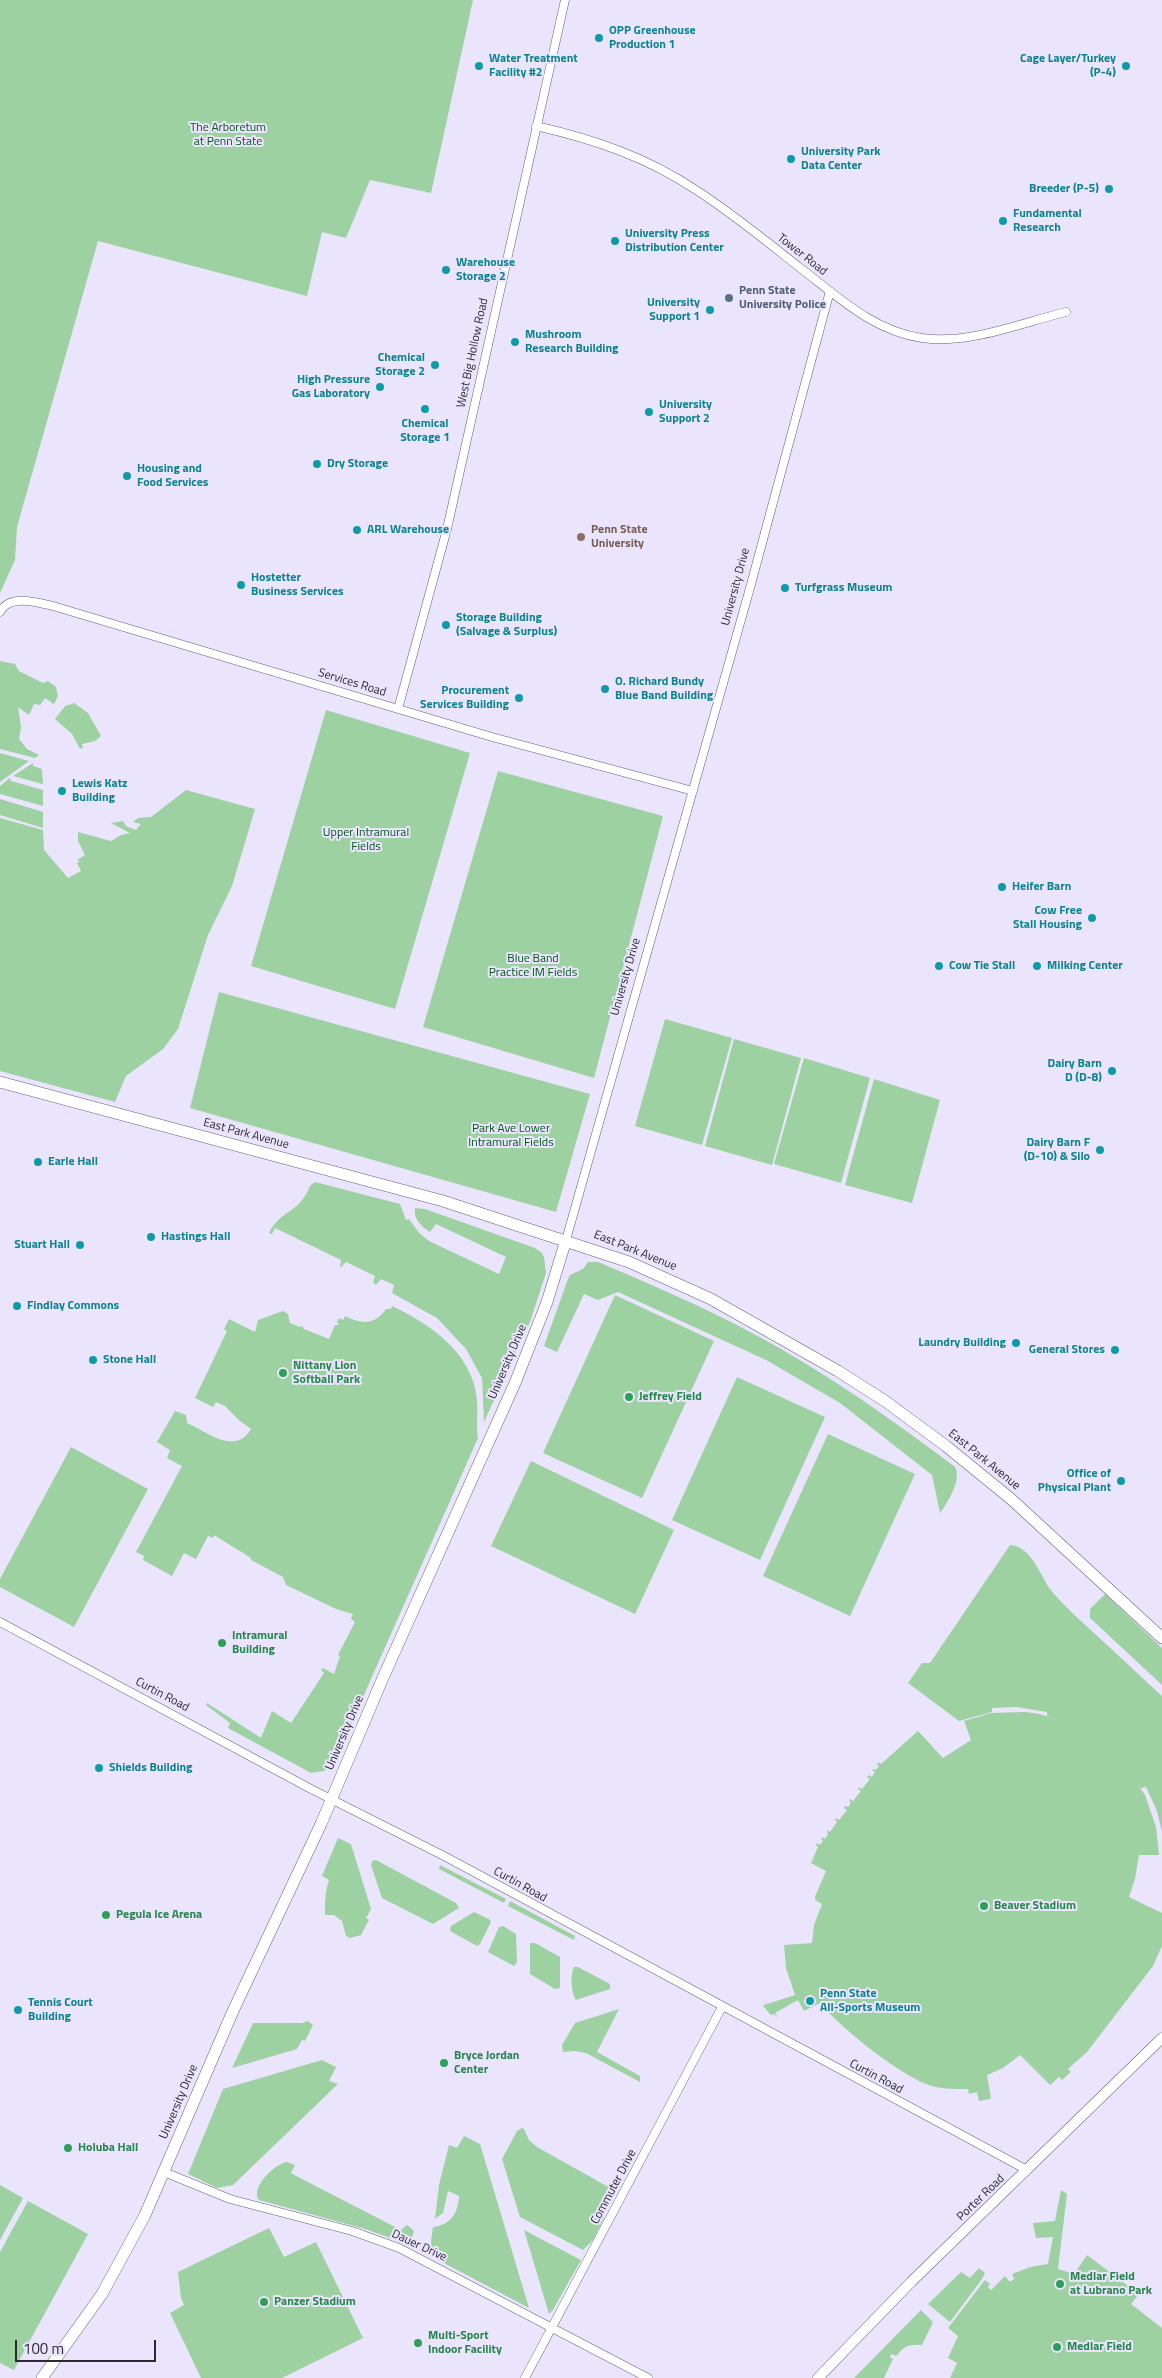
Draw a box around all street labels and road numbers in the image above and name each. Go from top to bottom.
street label: Tower Road [774,231,830,279]
street label: West Big Hollow Road [454,297,492,409]
street label: University Drive [719,547,753,627]
street label: Services Road [316,666,388,700]
street label: University Drive [608,937,644,1017]
street label: East Park Avenue [202,1116,290,1152]
street label: East Park Avenue [591,1228,679,1274]
street label: University Drive [486,1322,530,1402]
street label: East Park Avenue [945,1427,1023,1493]
street label: Curtin Road [133,1675,191,1715]
street label: University Drive [323,1693,367,1773]
street label: Curtin Road [491,1864,549,1906]
street label: Curtin Road [847,2057,905,2097]
street label: University Drive [157,2062,201,2142]
street label: Commuter Drive [588,2147,640,2227]
street label: Porter Road [954,2172,1008,2224]
street label: Dauer Drive [389,2227,449,2265]

